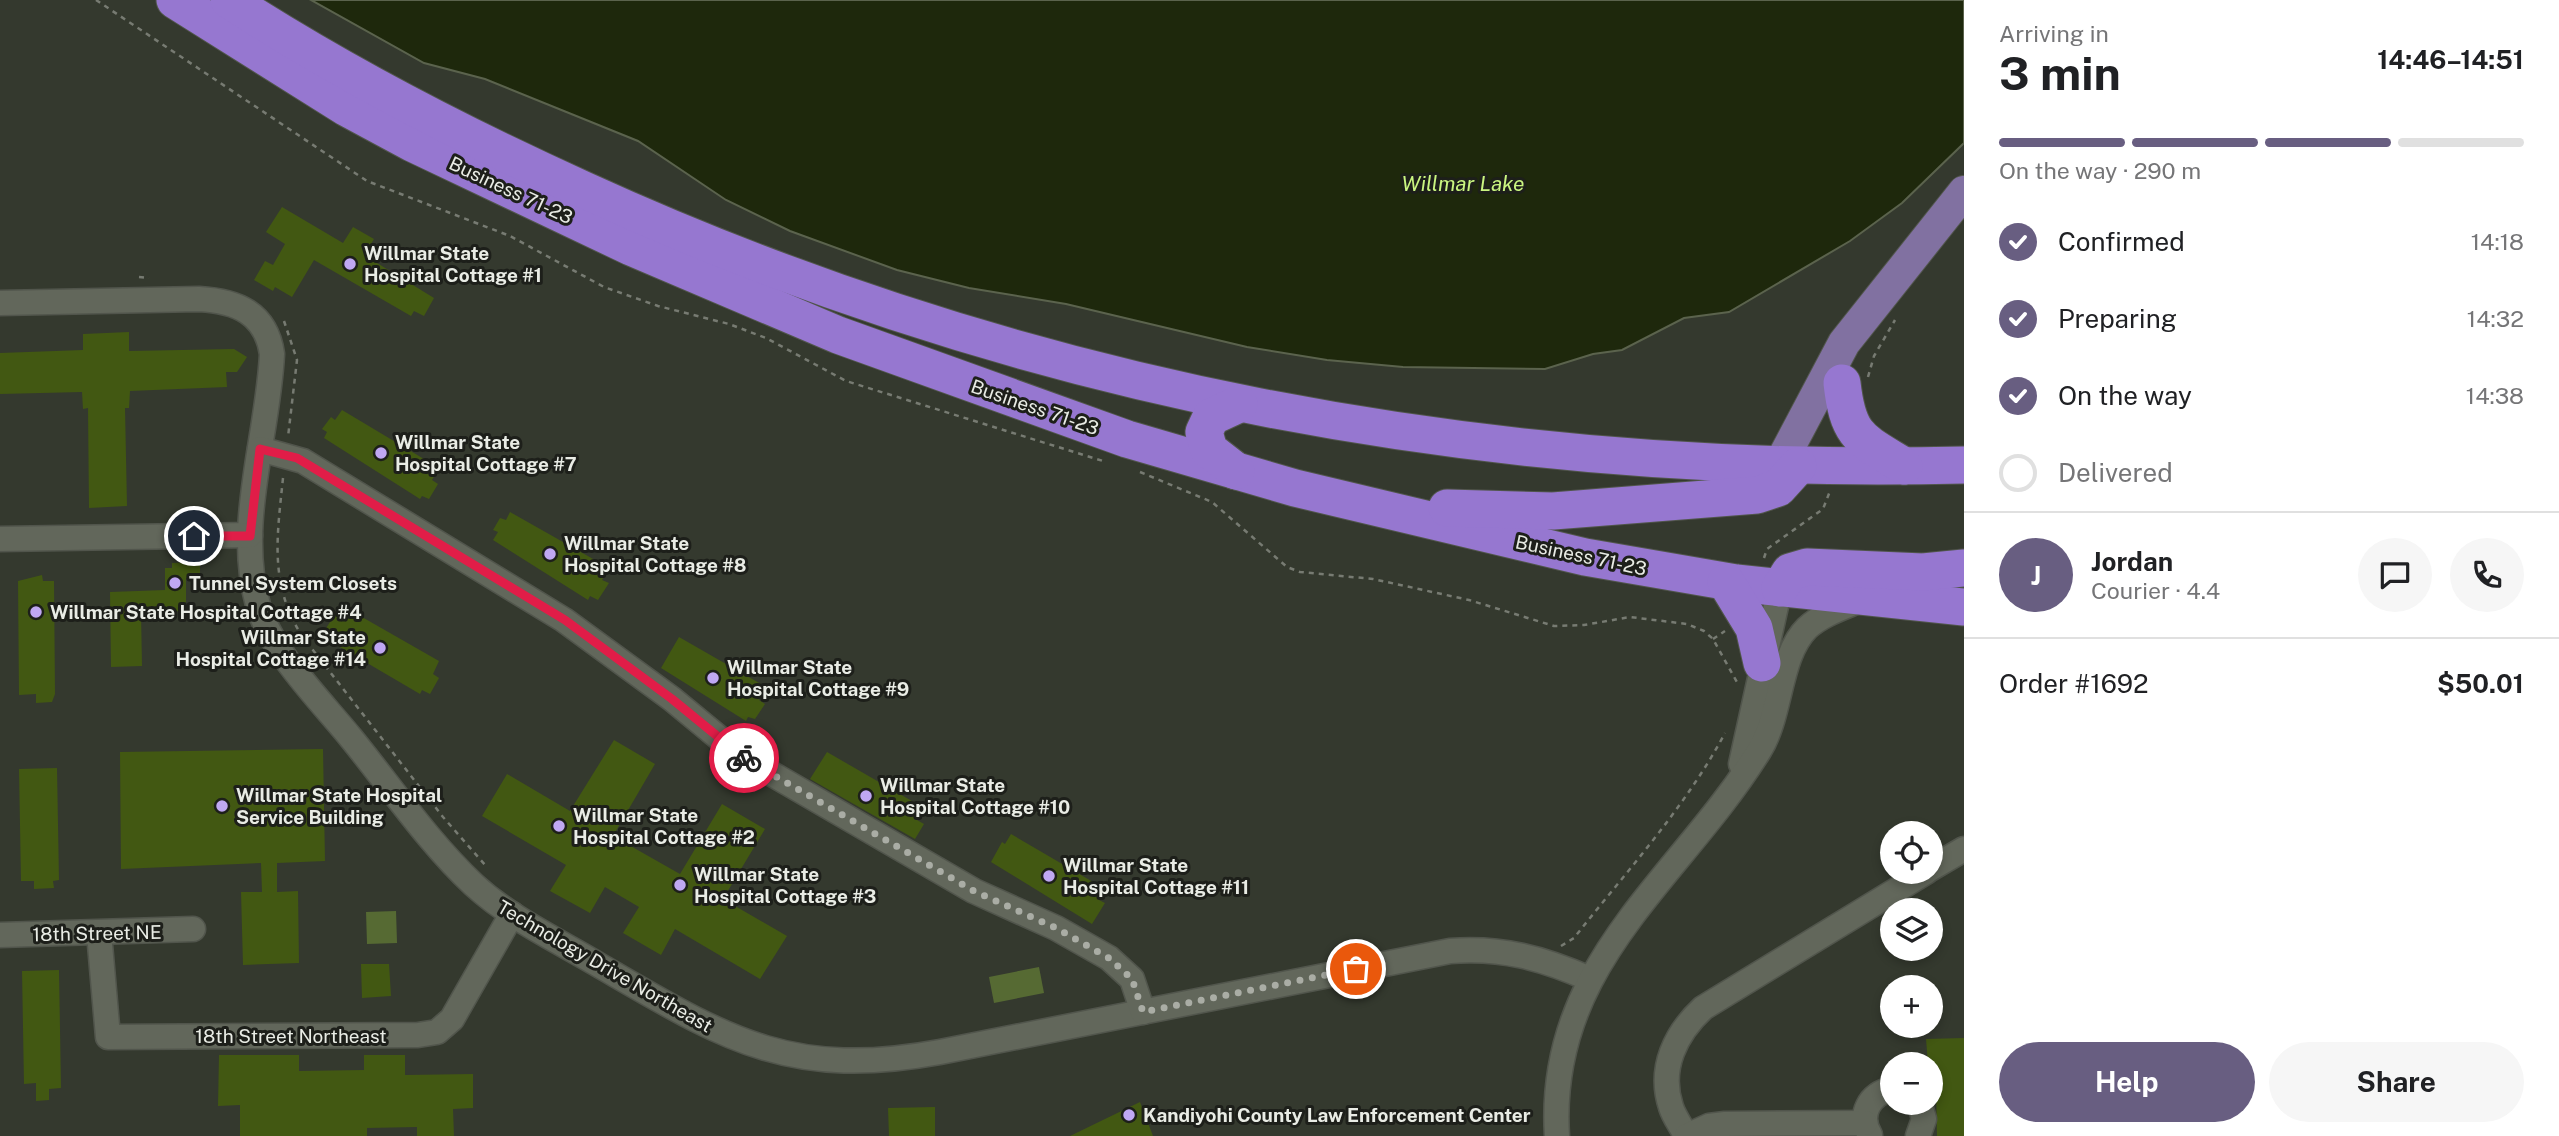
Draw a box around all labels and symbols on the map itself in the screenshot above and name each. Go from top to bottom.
street label: Business 71-23 [446,152,576,228]
water label: Willmar Lake [1402,171,1524,196]
place label: Willmar State Hospital Cottage #1 [364,242,542,286]
marker: Willmar State Hospital Cottage #1 [342,256,358,272]
street label: Business 71-23 [968,375,1102,439]
place label: Willmar State Hospital Cottage #7 [395,431,577,475]
marker: Willmar State Hospital Cottage #7 [373,445,389,461]
pin [164,506,224,566]
street label: Business 71-23 [1513,530,1649,580]
place label: Willmar State Hospital Cottage #8 [564,532,747,576]
marker: Willmar State Hospital Cottage #8 [542,546,558,562]
place label: Tunnel System Closets [189,572,397,594]
marker: Tunnel System Closets [167,575,183,591]
place label: Willmar State Hospital Cottage #4 [50,601,362,623]
marker: Willmar State Hospital Cottage #4 [28,604,44,620]
place label: Willmar State Hospital Cottage #14 [176,626,366,670]
marker: Willmar State Hospital Cottage #14 [372,640,388,656]
place label: Willmar State Hospital Cottage #9 [727,656,909,700]
marker: Willmar State Hospital Cottage #9 [705,670,721,686]
courier [709,723,779,793]
place label: Willmar State Hospital Cottage #10 [880,774,1070,818]
place label: Willmar State Hospital Service Building [236,784,442,828]
marker: Willmar State Hospital Cottage #10 [858,788,874,804]
marker: Willmar State Hospital Service Building [214,798,230,814]
place label: Willmar State Hospital Cottage #2 [573,804,755,848]
marker: Willmar State Hospital Cottage #2 [551,818,567,834]
place label: Willmar State Hospital Cottage #11 [1063,854,1249,898]
place label: Willmar State Hospital Cottage #3 [694,863,877,907]
marker: Willmar State Hospital Cottage #11 [1041,868,1057,884]
marker: Willmar State Hospital Cottage #3 [672,877,688,893]
street label: Technology Drive Northeast [494,895,716,1037]
street label: 18th Street NE [32,921,162,945]
pin [1326,939,1386,999]
street label: 18th Street Northeast [195,1025,387,1047]
place label: Kandiyohi County Law Enforcement Center [1143,1104,1531,1126]
marker: Kandiyohi County Law Enforcement Center [1121,1107,1137,1123]

